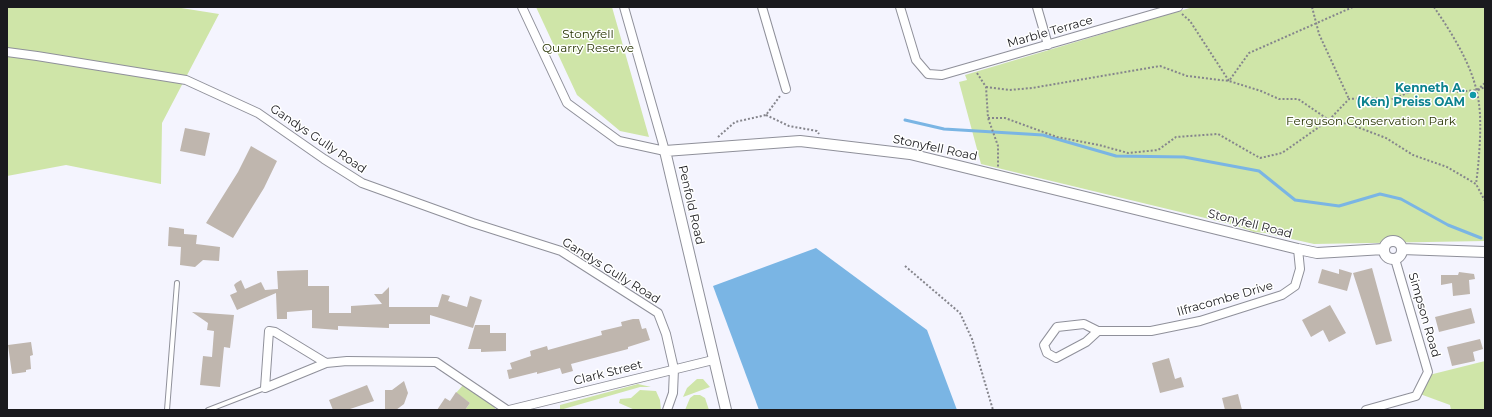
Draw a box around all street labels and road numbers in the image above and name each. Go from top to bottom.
street label: Marble Terrace [1005,13,1095,51]
street label: Gandys Gully Road [267,102,369,176]
street label: Stonyfell Road [891,132,979,164]
street label: Penfold Road [675,164,707,246]
street label: Stonyfell Road [1206,207,1294,241]
street label: Gandys Gully Road [559,235,663,307]
street label: Simpson Road [1405,271,1443,359]
street label: Ilfracombe Drive [1175,278,1275,320]
street label: Clark Street [572,358,644,388]

